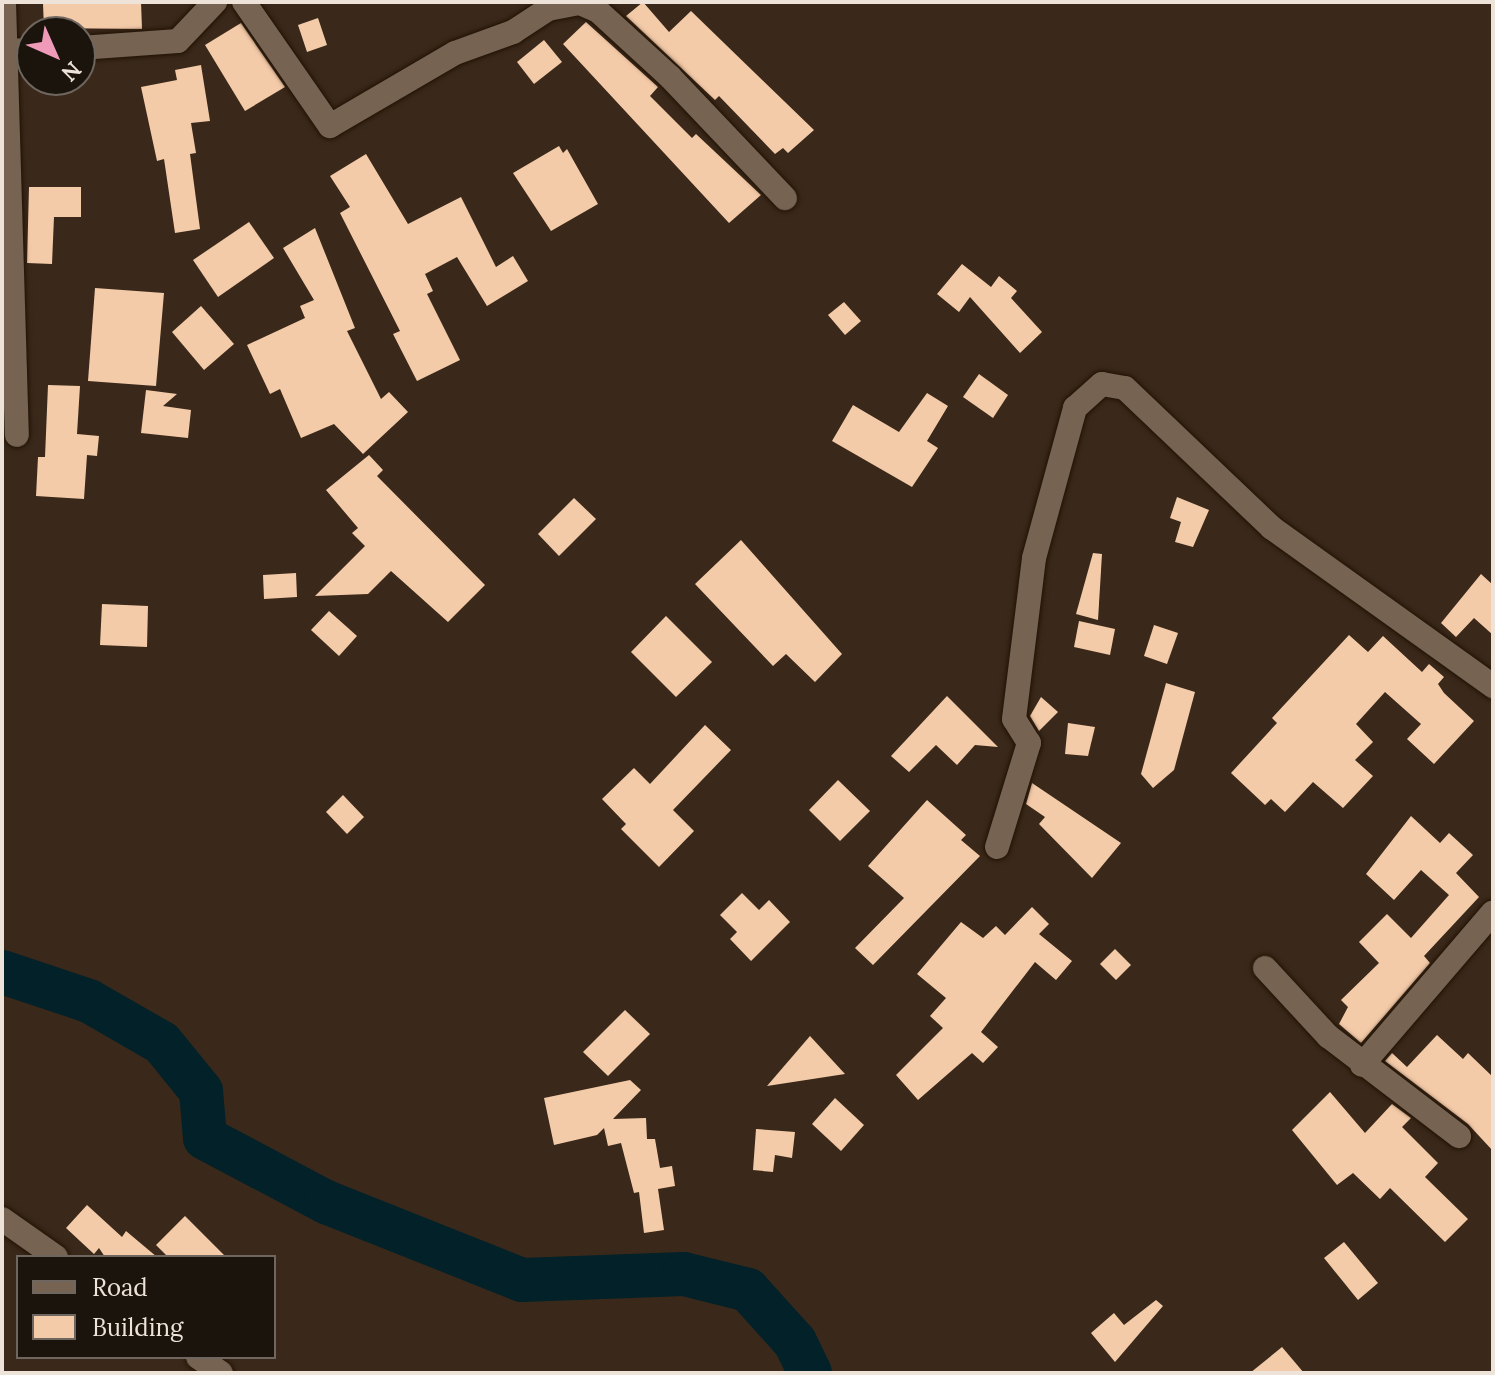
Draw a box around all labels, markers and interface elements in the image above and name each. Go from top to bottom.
north arrow [16,16,96,96]
text: N [56,56,87,87]
legend [16,1255,276,1359]
text: Road [92,1272,148,1303]
text: Building [92,1312,183,1343]

